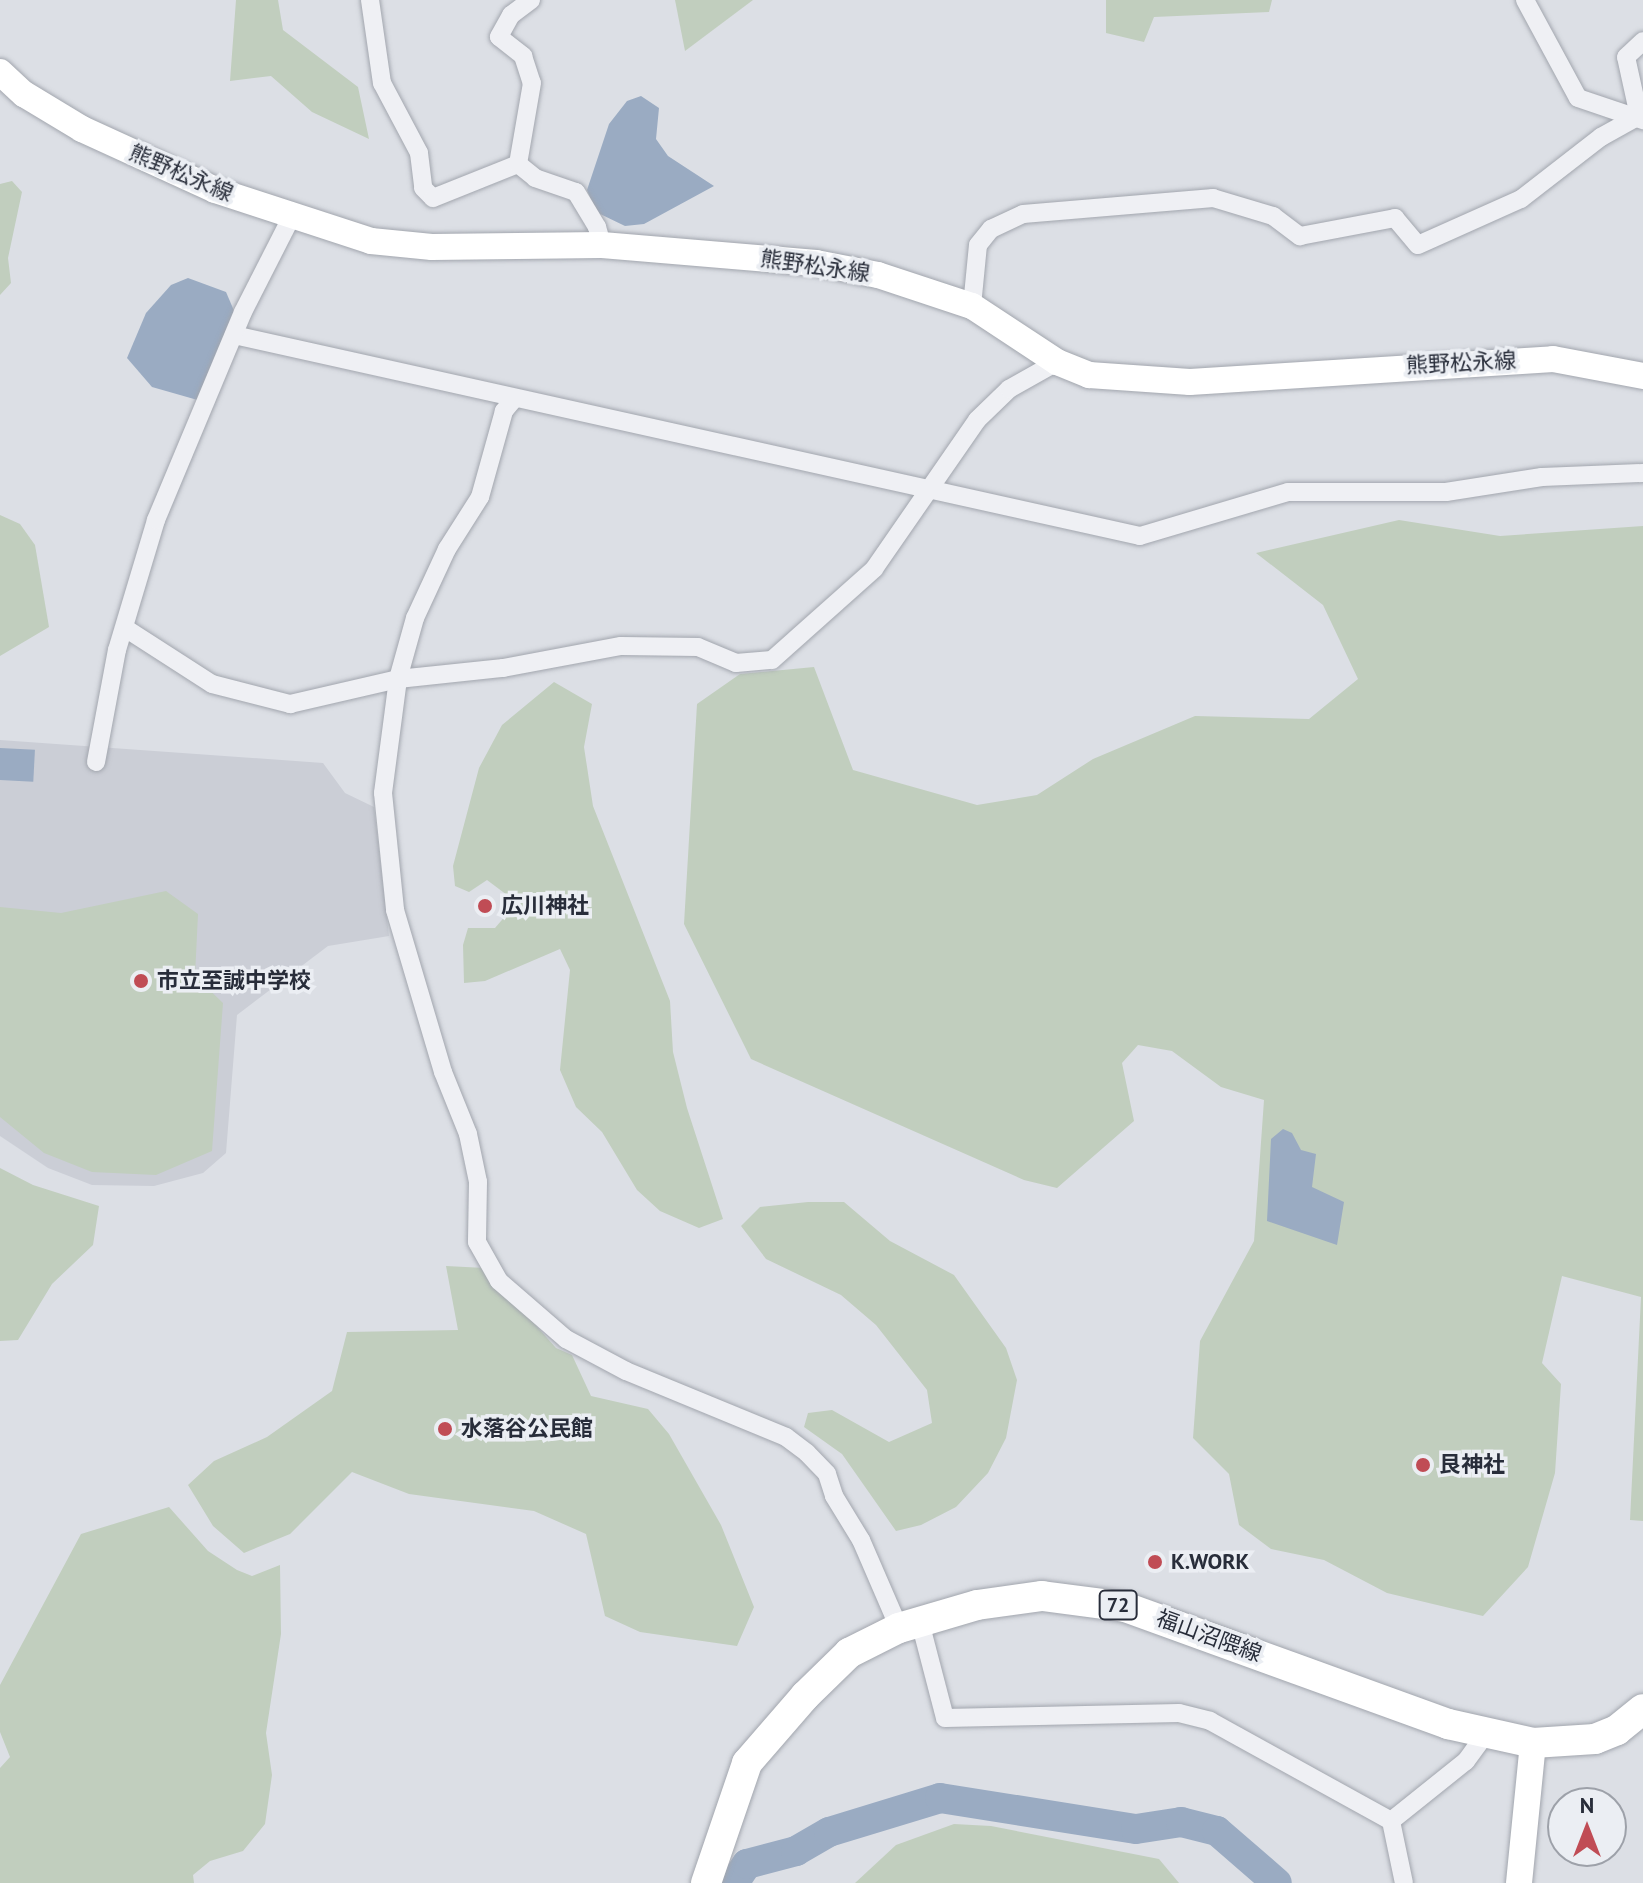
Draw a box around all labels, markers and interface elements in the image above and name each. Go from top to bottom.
street label: 熊野松永線 [125,139,237,207]
street label: 熊野松永線 [759,245,871,287]
street label: 熊野松永線 [1405,347,1517,379]
place label: 広川神社 [501,893,589,919]
marker: 広川神社 [476,897,494,915]
place label: 市立至誠中学校 [157,968,311,994]
marker: 市立至誠中学校 [132,972,150,990]
place label: 水落谷公民館 [461,1416,593,1442]
marker: 水落谷公民館 [436,1420,454,1438]
place label: 艮神社 [1439,1452,1505,1478]
marker: 艮神社 [1414,1456,1432,1474]
place label: K.WORK [1171,1549,1249,1575]
marker: K.WORK [1146,1553,1164,1571]
road number: 72 [1098,1589,1138,1621]
street label: 福山沼隈線 [1153,1605,1265,1667]
north arrow [1547,1787,1627,1867]
text: N [1580,1791,1594,1819]

